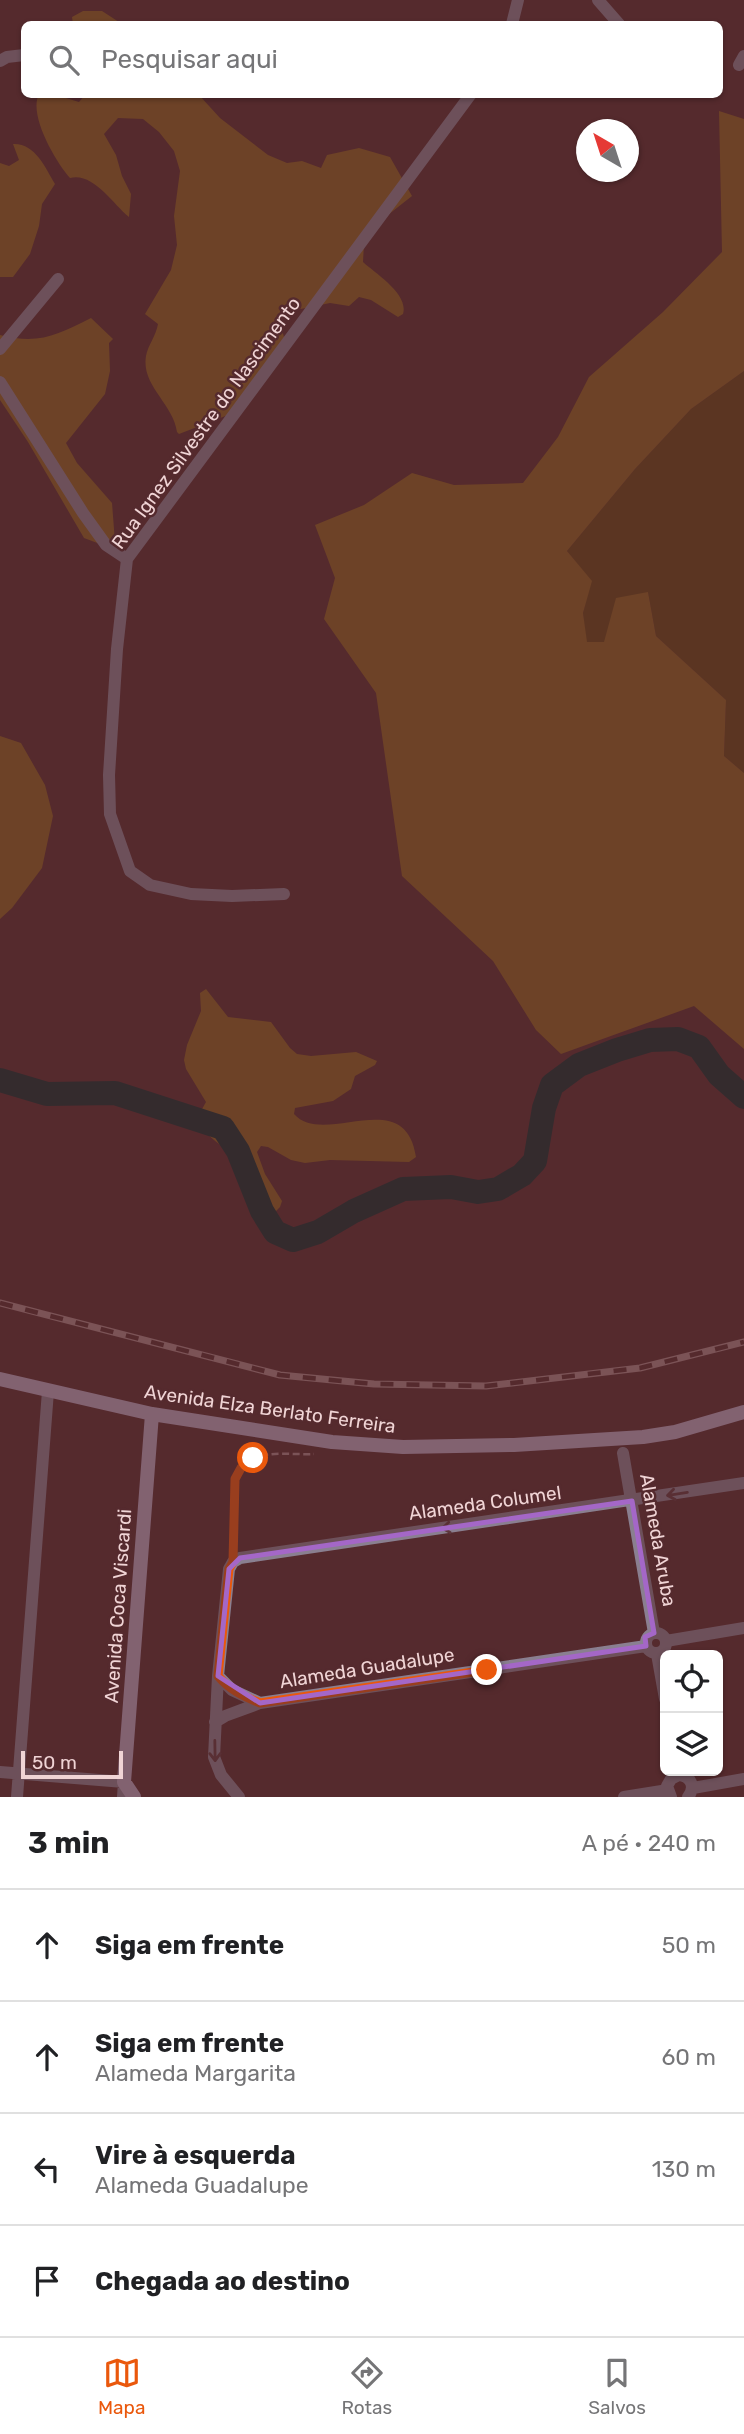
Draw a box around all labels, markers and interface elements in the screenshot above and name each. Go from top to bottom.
search box [21,21,723,98]
icon: search [45,41,83,79]
text: Pesquisar aqui [101,44,278,75]
north arrow [576,119,639,182]
street label: Rua Ignez Silvestre do Nascimento [107,293,305,553]
street label: Avenida Elza Berlato Ferreira [143,1380,397,1438]
route start [237,1442,268,1473]
street label: Alameda Aruba [635,1472,681,1608]
street label: Alameda Columel [407,1481,563,1525]
one-way arrow [666,1488,689,1501]
street label: Avenida Coca Viscardi [100,1508,136,1704]
one-way arrow [441,1521,463,1534]
street label: Alameda Guadalupe [278,1643,456,1693]
map controls [660,1650,723,1776]
button: locate [660,1650,723,1713]
route end [471,1654,502,1685]
button: layers [660,1713,723,1776]
one-way arrow [208,1739,222,1762]
scale bar [21,1748,122,1780]
text: 50 m [32,1751,77,1774]
text: 3 min [28,1825,110,1861]
text: A pé · 240 m [582,1829,716,1857]
icon: ahead [28,1926,66,1964]
text: Siga em frente [95,1930,284,1961]
text: 50 m [662,1931,716,1959]
text: Siga em frente [95,2028,284,2059]
icon: ahead [28,2038,66,2076]
text: 60 m [661,2043,716,2071]
text: Alameda Margarita [95,2059,296,2087]
text: Vire à esquerda [95,2140,296,2171]
icon: left [28,2150,66,2188]
text: 130 m [652,2155,716,2183]
text: Alameda Guadalupe [95,2171,309,2199]
icon: arrive [28,2262,66,2300]
text: Chegada ao destino [95,2266,350,2297]
tab: Mapa [98,2354,145,2419]
tab: Rotas [341,2354,392,2419]
tab: Salvos [588,2354,646,2419]

